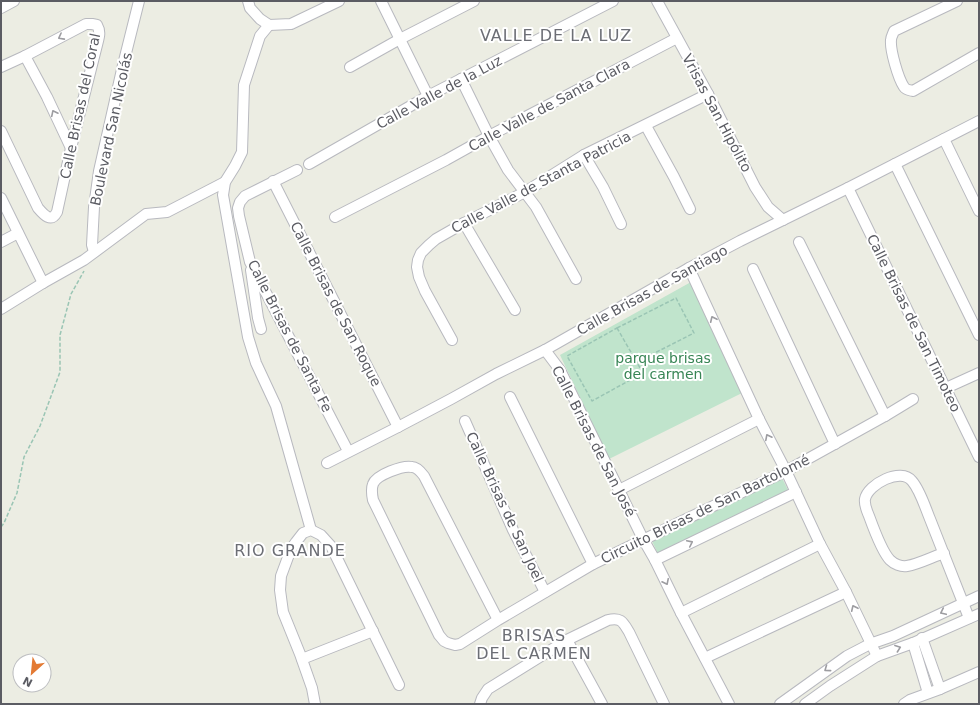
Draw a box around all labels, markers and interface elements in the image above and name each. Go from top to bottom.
district label: VALLE DE LA LUZ [480,26,632,45]
street label: Calle Brisas del Coral [57,32,103,180]
one-way arrow [58,32,65,40]
street label: Boulevard San Nicolás [87,51,135,207]
street label: Vrisas San Hipólito [679,51,755,175]
street label: Calle Valle de la Luz [374,52,504,132]
street label: Calle Valle de Santa Clara [466,56,632,154]
one-way arrow [51,109,59,117]
street label: Calle Valle de Stanta Patricia [448,128,634,236]
street label: Calle Brisas de San Roque [287,219,385,389]
street label: Calle Brisas de San Timoteo [864,232,964,414]
street label: Calle Brisas de Santiago [574,242,730,338]
street label: Calle Brisas de Santa Fe [245,257,335,415]
one-way arrow [710,316,718,323]
park label: parque brisas del carmen [615,350,711,382]
street label: Calle Brisas de San José [549,363,639,519]
street label: Calle Brisas de San Joel [463,429,547,585]
one-way arrow [765,433,773,441]
street label: Circuito Brisas de San Bartolomé [598,451,812,567]
one-way arrow [686,540,694,548]
district label: RIO GRANDE [234,541,346,560]
one-way arrow [661,578,669,586]
one-way arrow [851,605,859,613]
one-way arrow [940,607,948,615]
district label: BRISAS DEL CARMEN [476,626,592,663]
one-way arrow [894,645,901,653]
north arrow [12,653,52,693]
one-way arrow [824,664,831,672]
text: N [21,674,35,689]

